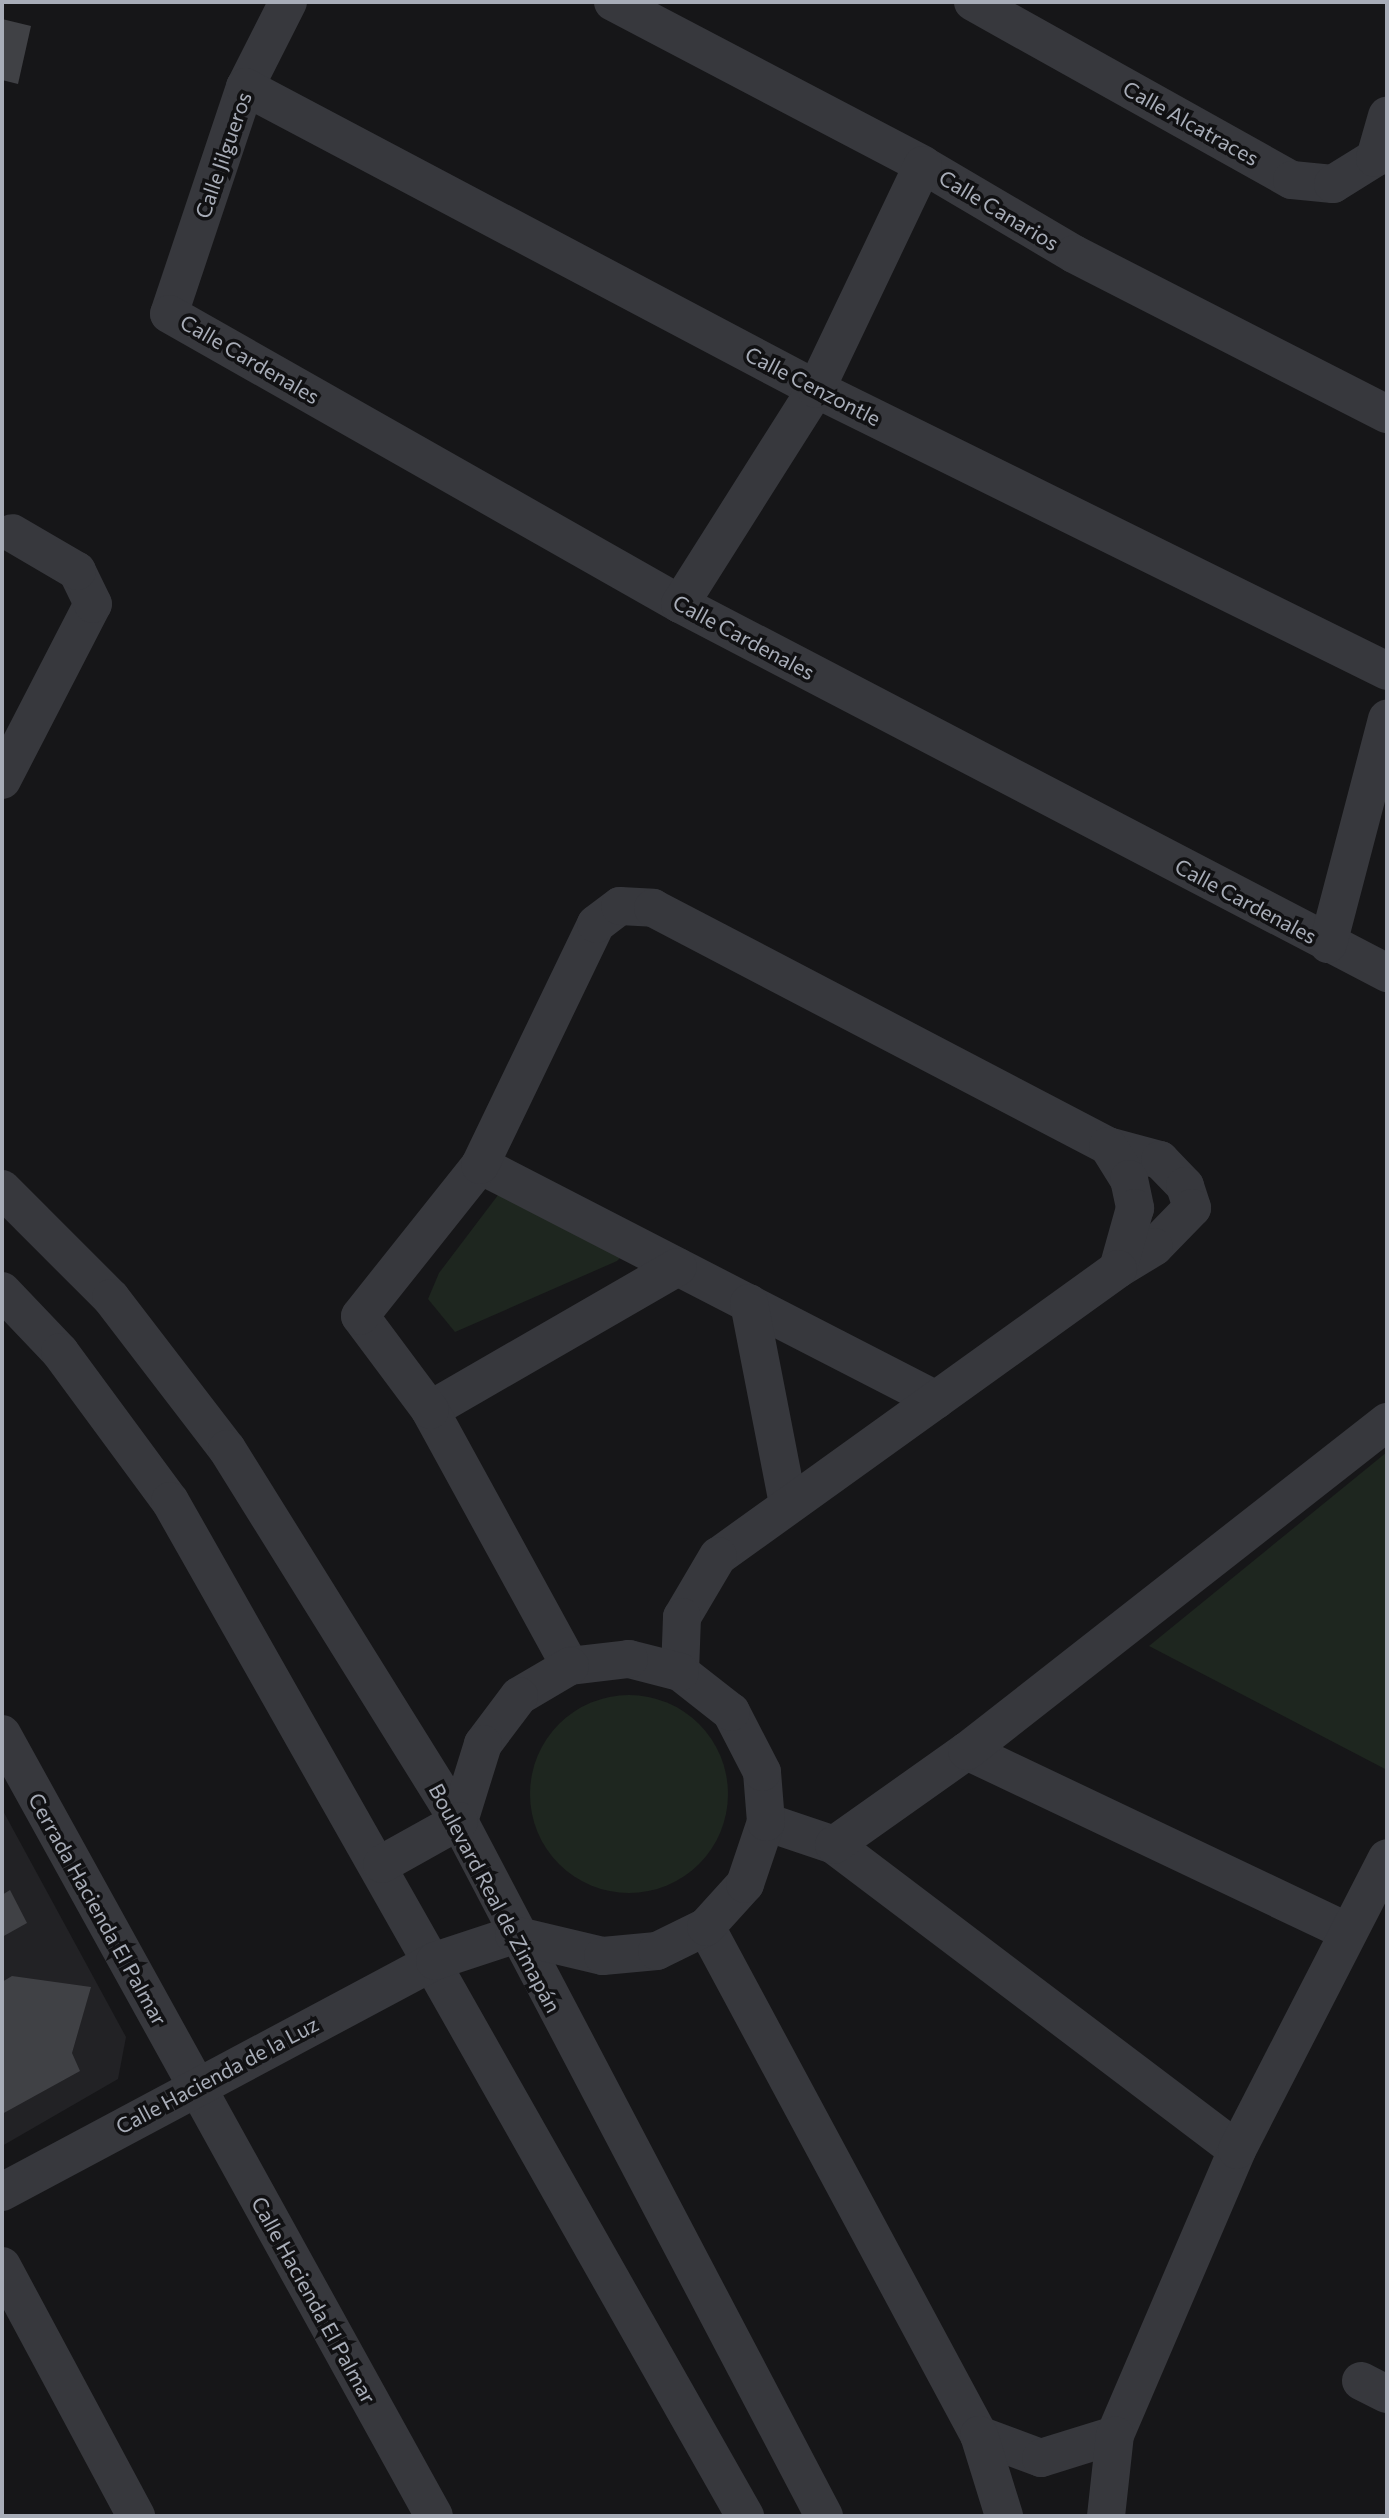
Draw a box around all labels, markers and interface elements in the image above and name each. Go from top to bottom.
street label: Calle Alcatraces [1119,75,1263,171]
street label: Calle Jilgueros [190,88,256,222]
street label: Calle Canarios [935,164,1063,256]
street label: Calle Cardenales [176,309,324,409]
street label: Calle Cenzontle [741,341,885,431]
street label: Calle Cardenales [669,589,819,685]
street label: Calle Cardenales [1171,853,1321,949]
street label: Boulevard Real de Zimapán [424,1779,566,2017]
street label: Cerrada Hacienda El Palmar [23,1788,173,2030]
street label: Calle Hacienda de la Luz [111,2011,323,2139]
street label: Calle Hacienda El Palmar [247,2192,381,2408]

